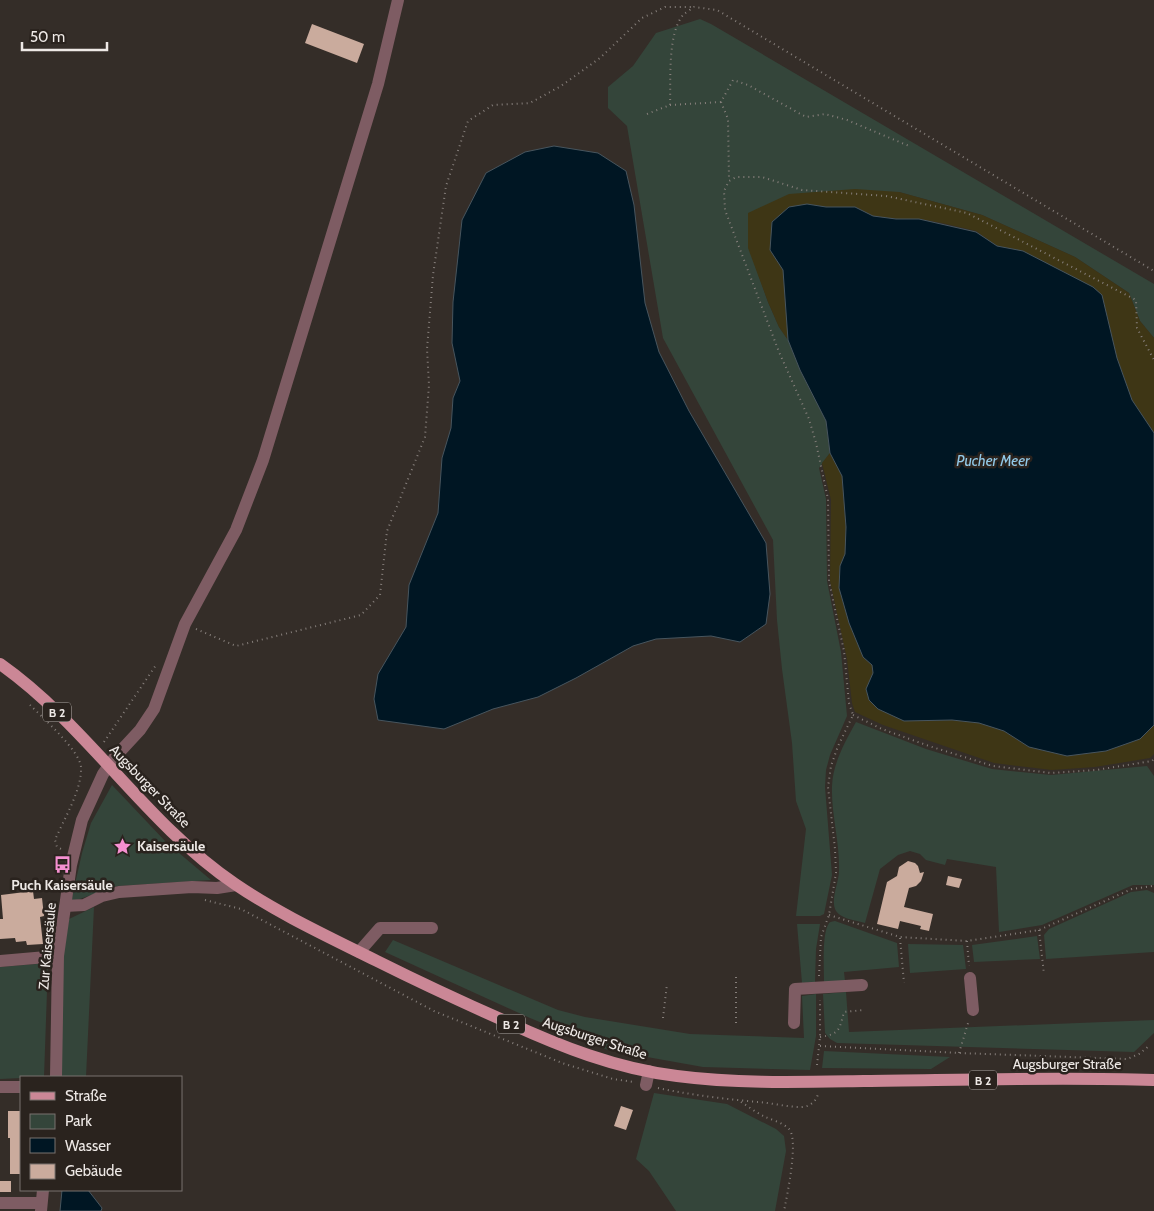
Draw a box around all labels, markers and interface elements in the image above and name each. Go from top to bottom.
scale bar [22,20,108,52]
text: 50 m [30,28,65,46]
water label: Pucher Meer [956,452,1031,470]
road number: B 2 [43,702,71,722]
street label: Augsburger Straße [106,741,194,831]
place icon: Kaisersäule [113,836,133,856]
place label: Kaisersäule [137,837,205,855]
bus stop icon: Puch Kaisersäule [52,855,72,875]
place label: Puch Kaisersäule [11,876,113,894]
street label: Zur Kaisersäule [34,902,60,990]
street label: Augsburger Straße [541,1013,649,1063]
road number: B 2 [497,1014,525,1034]
street label: Augsburger Straße [1013,1055,1121,1073]
road number: B 2 [969,1070,997,1090]
legend [20,1076,182,1191]
text: Straße [65,1087,107,1105]
text: Park [65,1112,92,1130]
text: Wasser [65,1137,111,1155]
text: Gebäude [65,1162,122,1180]

